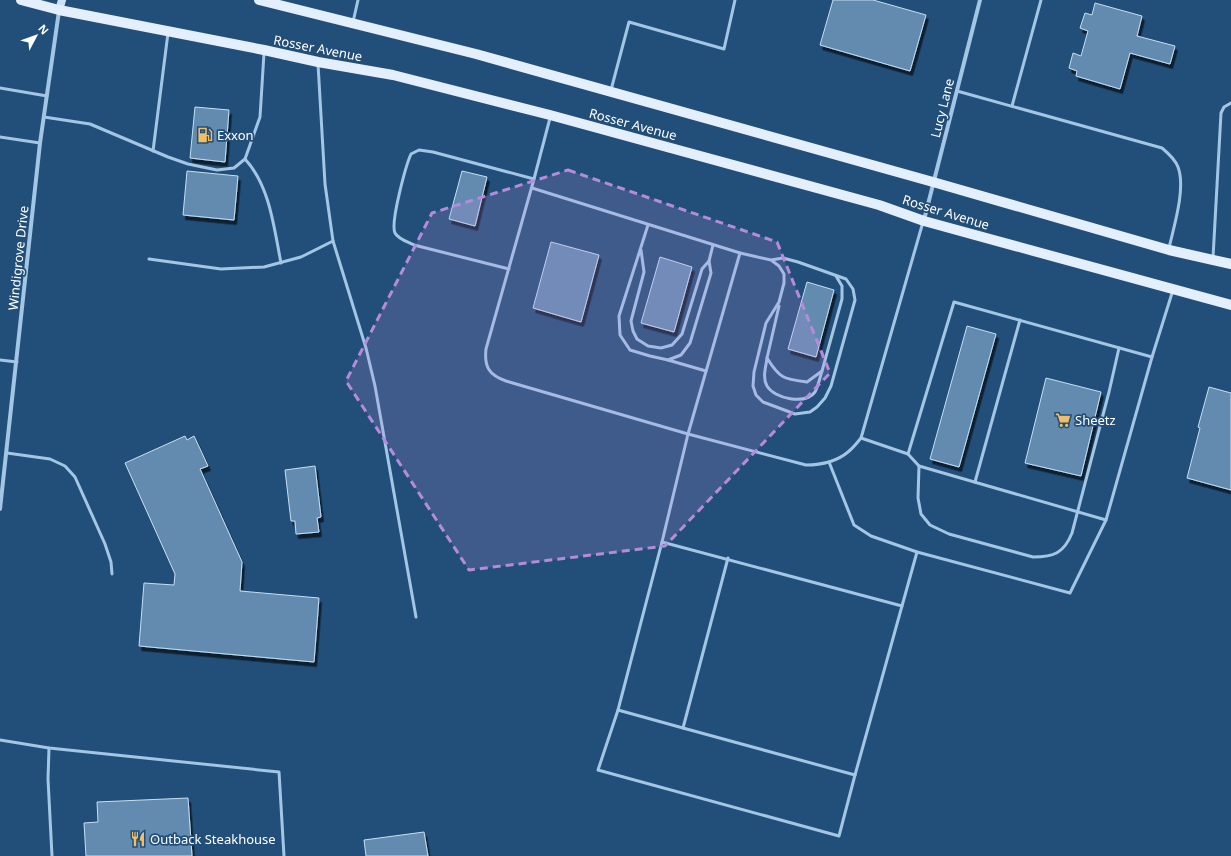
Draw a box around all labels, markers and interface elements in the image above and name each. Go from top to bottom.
north arrow [16,16,56,56]
text: N [35,21,53,37]
street label: Rosser Avenue [272,31,364,65]
street label: Lucy Lane [926,76,958,140]
street label: Rosser Avenue [587,104,679,144]
fuel station icon: Exxon [196,126,214,144]
place label: Exxon [217,126,254,144]
street label: Rosser Avenue [900,190,992,234]
street label: Windigrove Drive [4,205,32,311]
supermarket icon: Sheetz [1054,411,1072,429]
place label: Sheetz [1075,411,1116,429]
restaurant icon: Outback Steakhouse [129,830,147,848]
place label: Outback Steakhouse [150,830,276,848]

